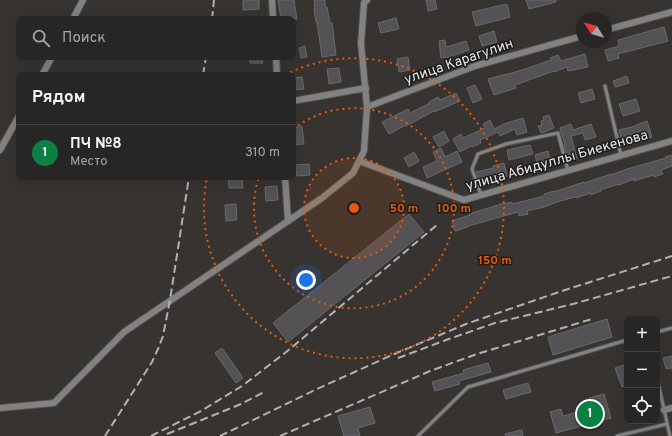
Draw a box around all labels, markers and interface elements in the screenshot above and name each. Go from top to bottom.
north arrow [576,12,612,48]
search box [16,16,296,60]
icon: search [30,27,52,49]
text: Поиск [62,29,106,48]
street label: улица Карагулин [402,35,516,89]
text: Рядом [32,87,85,109]
street label: улица Абидуллы Биекенова [464,127,650,195]
text: ПЧ №8 [70,135,122,154]
text: 1 [42,145,48,161]
text: 310 m [245,145,280,161]
text: Место [70,154,107,170]
centre of rings [347,201,361,215]
text: 50 m [390,201,418,217]
text: 100 m [437,201,471,217]
text: 150 m [478,253,512,269]
your location [296,270,316,290]
map controls [624,316,660,424]
button: + [624,316,660,352]
button: − [624,352,660,388]
button: locate [624,388,660,424]
pin: 1 [577,399,603,429]

